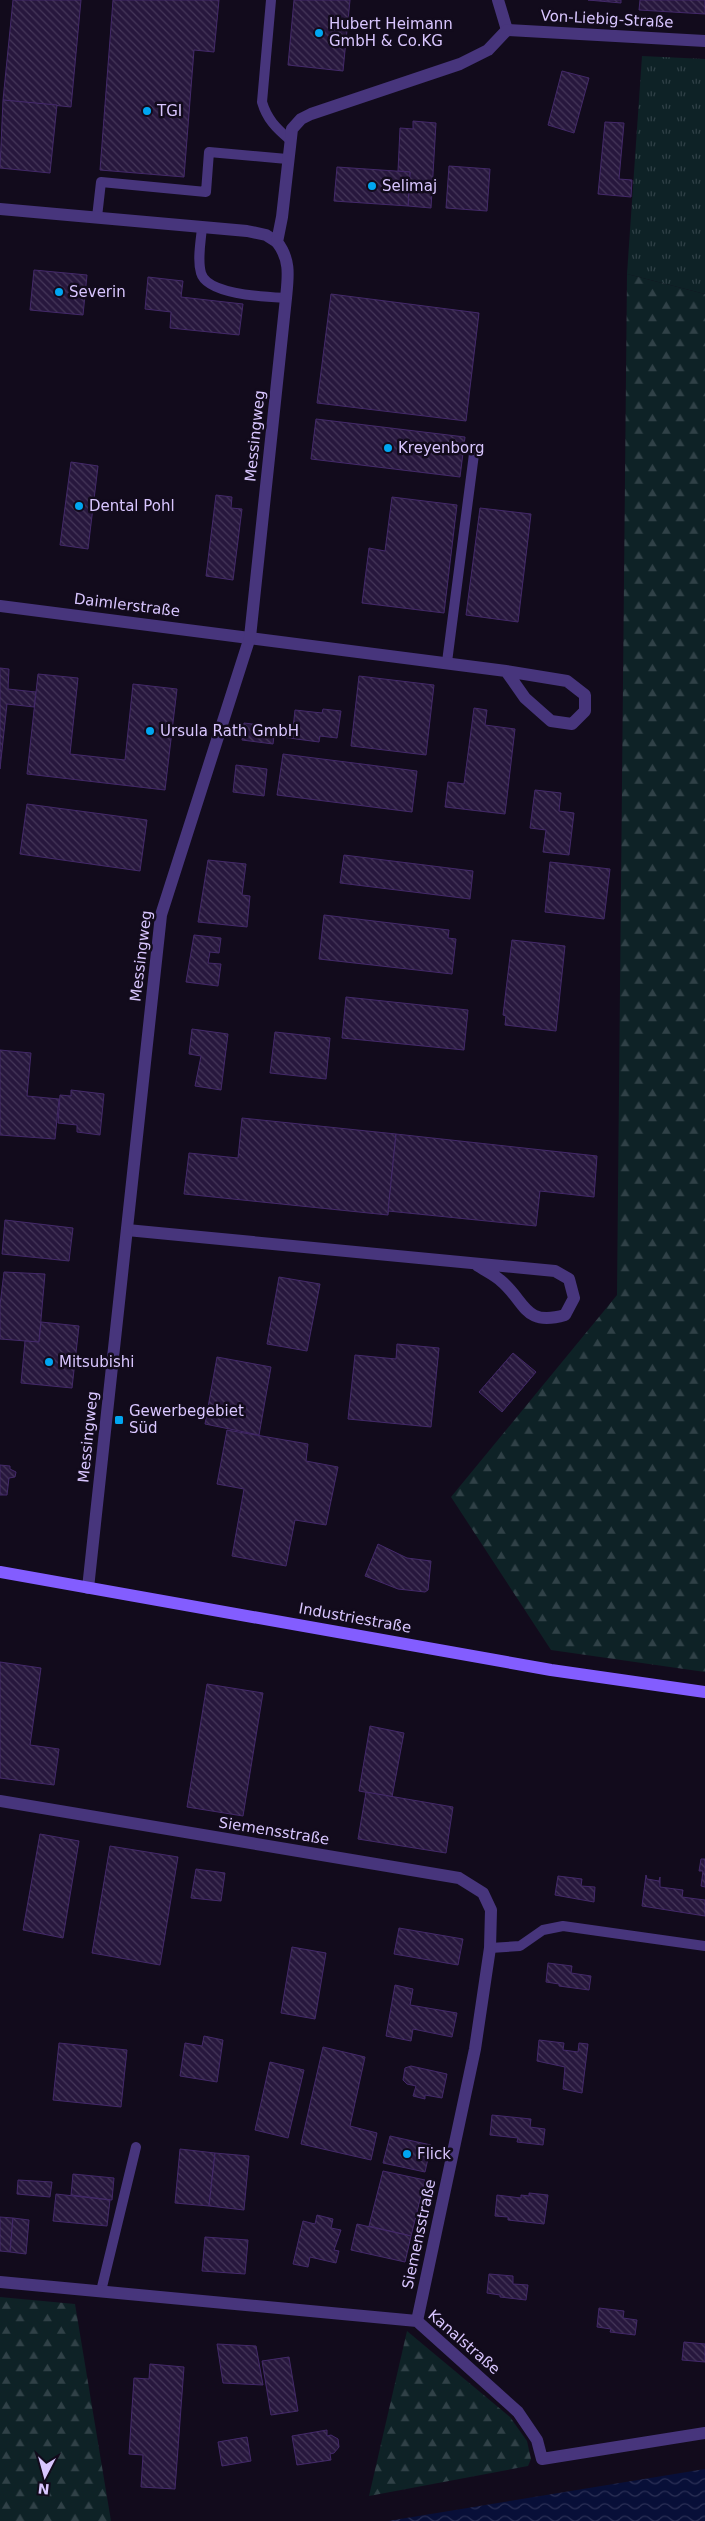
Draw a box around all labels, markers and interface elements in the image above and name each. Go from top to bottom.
street label: Von-Liebig-Straße [540,7,674,31]
place label: Hubert Heimann GmbH & Co.KG [329,15,453,50]
marker: Hubert Heimann GmbH & Co.KG [313,27,325,39]
place label: TGI [156,102,182,120]
marker: TGI [141,105,153,117]
place label: Selimaj [382,177,437,195]
marker: Selimaj [366,180,378,192]
place label: Severin [69,283,126,301]
marker: Severin [53,286,65,298]
street label: Messingweg [241,389,269,483]
place label: Kreyenborg [398,439,485,457]
marker: Kreyenborg [382,442,394,454]
place label: Dental Pohl [89,497,175,515]
marker: Dental Pohl [73,500,85,512]
street label: Daimlerstraße [73,590,181,620]
place label: Ursula Rath GmbH [160,722,299,740]
marker: Ursula Rath GmbH [144,725,156,737]
street label: Messingweg [126,909,156,1003]
place label: Mitsubishi [59,1353,135,1371]
marker: Mitsubishi [43,1356,55,1368]
street label: Messingweg [74,1390,102,1484]
place label: Gewerbegebiet Süd [129,1402,244,1437]
marker: Gewerbegebiet Süd [113,1414,125,1426]
street label: Industriestraße [297,1599,413,1637]
street label: Siemensstraße [217,1813,331,1849]
place label: Flick [417,2145,451,2163]
marker: Flick [401,2148,413,2160]
street label: Siemensstraße [399,2177,439,2291]
street label: Kanalstraße [424,2306,504,2378]
north arrow [20,2451,70,2501]
text: N [37,2480,50,2497]

